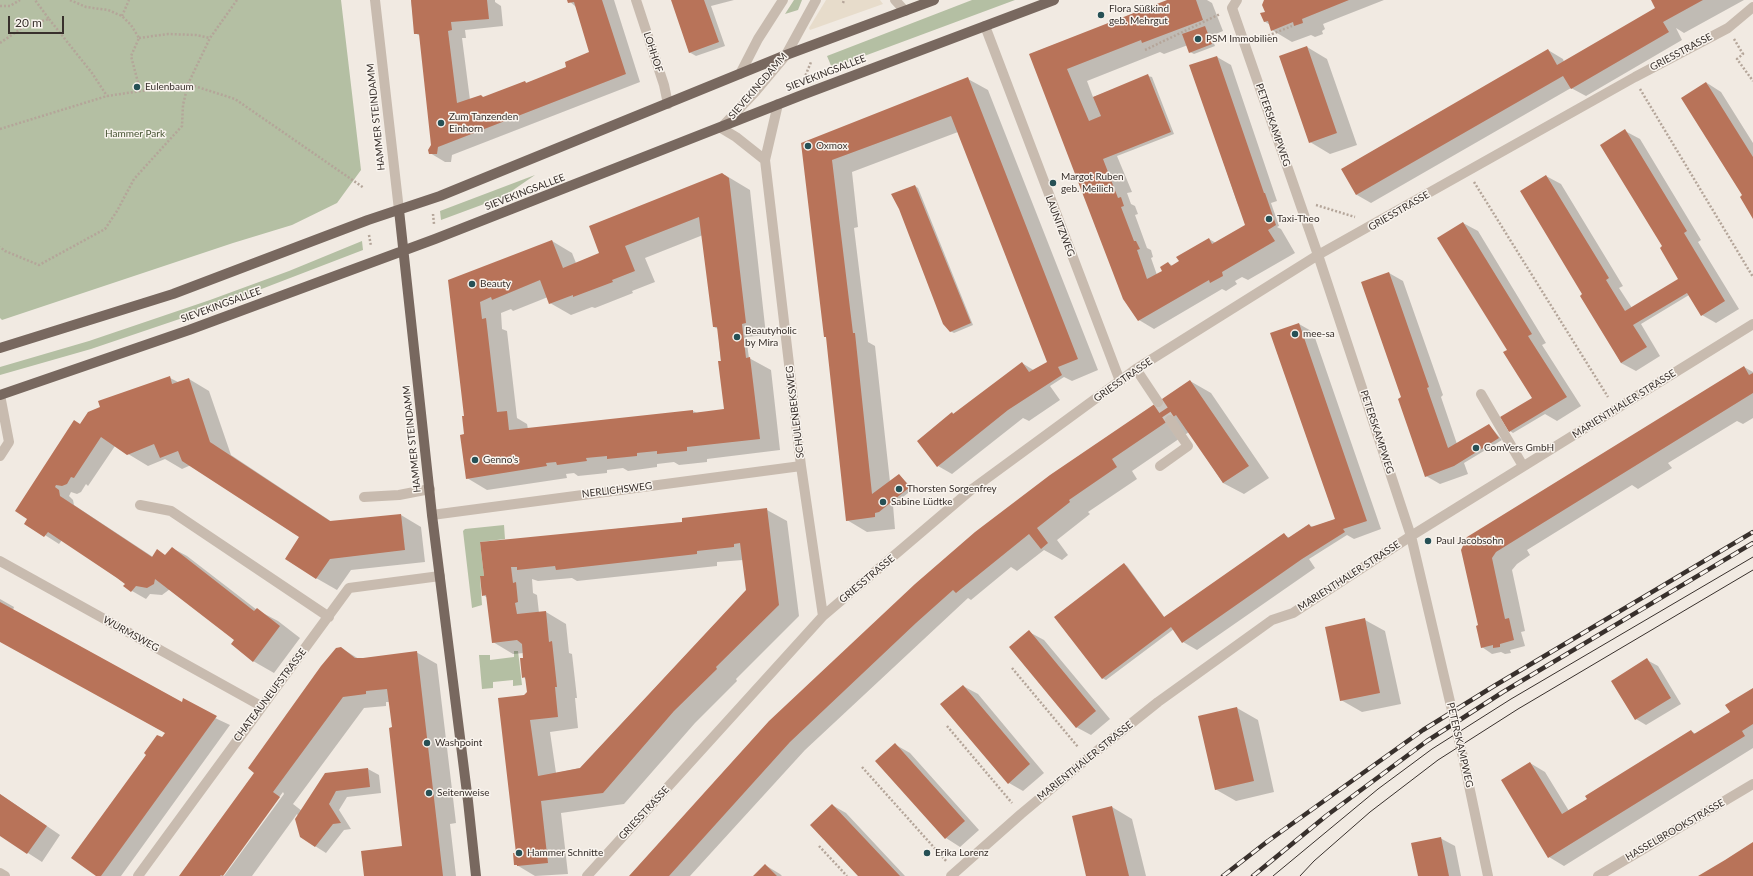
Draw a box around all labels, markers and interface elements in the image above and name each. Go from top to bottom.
place label: Flora Süßkind geb. Mehrgut [1109,3,1169,26]
scale bar [10,8,66,34]
marker: Flora Süßkind geb. Mehrgut [1096,10,1106,20]
text: 20 m [15,15,42,30]
street label: LOHHOF [641,30,665,74]
street label: GRIESSTRASSE [1648,31,1714,73]
place label: PSM Immobilien [1206,33,1278,45]
marker: PSM Immobilien [1193,34,1203,44]
street label: SIEVEKINGDAMM [726,50,790,122]
street label: SIEVEKINGSALLEE [784,52,868,94]
street label: HAMMER STEINDAMM [364,63,388,171]
place label: Eulenbaum [145,81,194,93]
marker: Eulenbaum [132,82,142,92]
street label: PETERSKAMPWEG [1253,82,1293,168]
place label: Zum Tanzenden Einhorn [449,111,518,134]
marker: Zum Tanzenden Einhorn [436,118,446,128]
park label: Hammer Park [105,128,165,140]
place label: Oxmox [816,140,847,152]
marker: Oxmox [803,141,813,151]
street label: SIEVEKINGSALLEE [483,171,567,213]
place label: Margot Ruben geb. Meilich [1061,171,1124,194]
marker: Margot Ruben geb. Meilich [1048,178,1058,188]
street label: GRIESSTRASSE [1366,189,1432,233]
street label: LAUNITZWEG [1043,194,1077,258]
place label: Taxi-Theo [1277,213,1320,225]
marker: Taxi-Theo [1264,214,1274,224]
place label: Beauty [480,278,511,290]
marker: Beauty [467,279,477,289]
street label: SIEVEKINGSALLEE [179,285,263,325]
place label: Beautyholic by Mira [745,325,797,348]
place label: mee-sa [1303,328,1335,340]
marker: mee-sa [1290,329,1300,339]
marker: Beautyholic by Mira [732,332,742,342]
street label: GRIESSTRASSE [1091,355,1155,405]
street label: SCHULENBEKSWEG [783,365,807,459]
street label: MARIENTHALER STRASSE [1570,367,1678,441]
street label: HAMMER STEINDAMM [400,385,424,493]
street label: PETERSKAMPWEG [1358,389,1396,475]
place label: ComVers GmbH [1484,442,1554,454]
marker: ComVers GmbH [1471,443,1481,453]
place label: Genno's [483,454,518,466]
marker: Genno's [470,455,480,465]
street label: NERLICHSWEG [581,480,653,500]
place label: Thorsten Sorgenfrey [907,483,997,495]
marker: Thorsten Sorgenfrey [894,484,904,494]
place label: Sabine Lüdtke [891,496,952,508]
marker: Sabine Lüdtke [878,497,888,507]
place label: Paul Jacobsohn [1436,535,1503,547]
marker: Paul Jacobsohn [1423,536,1433,546]
street label: MARIENTHALER STRASSE [1296,538,1402,614]
street label: GRIESSTRASSE [837,552,897,606]
street label: WURMSWEG [101,614,161,654]
street label: CHATEAUNEUFSTRASSE [231,646,309,744]
street label: PETERSKAMPWEG [1444,701,1476,789]
street label: MARIENTHALER STRASSE [1035,719,1135,803]
place label: Washpoint [435,737,482,749]
marker: Washpoint [422,738,432,748]
street label: GRIESSTRASSE [616,784,672,842]
place label: Seitenweise [437,787,490,799]
marker: Seitenweise [424,788,434,798]
street label: HASSELBROOKSTRASSE [1623,797,1727,863]
place label: Hammer Schnitte [527,847,603,859]
place label: Erika Lorenz [935,847,989,859]
marker: Hammer Schnitte [514,848,524,858]
marker: Erika Lorenz [922,848,932,858]

